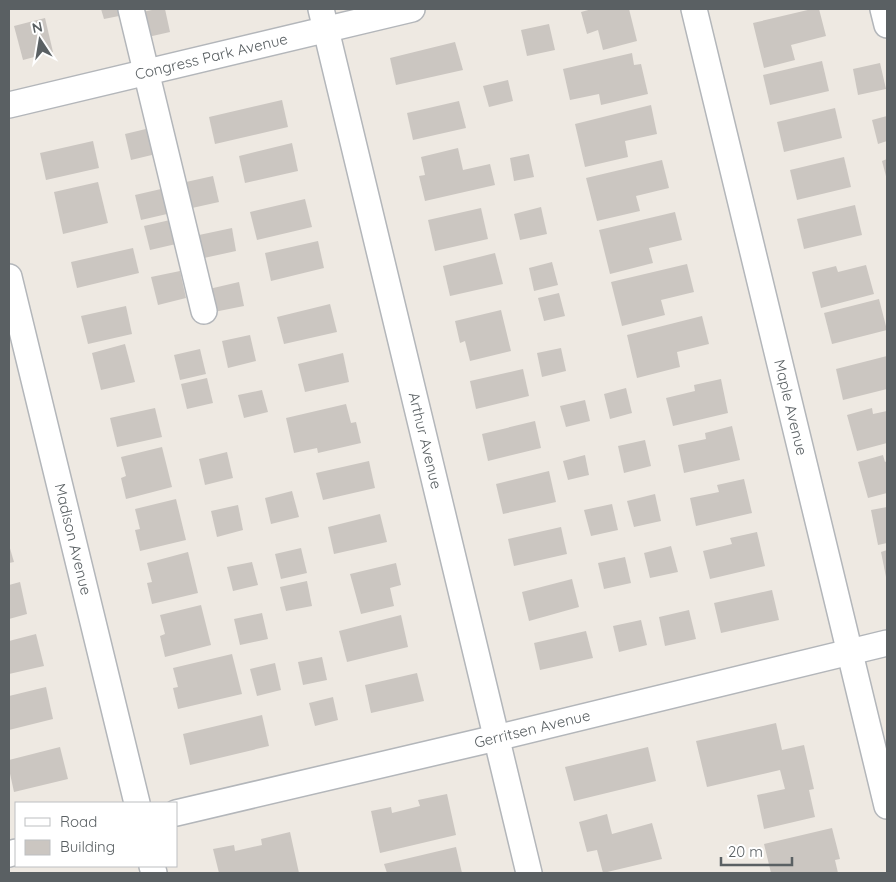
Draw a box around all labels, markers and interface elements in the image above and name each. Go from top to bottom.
north arrow [15,15,65,65]
text: N [30,17,44,37]
street label: Congress Park Avenue [133,29,289,84]
street label: Maple Avenue [770,358,812,457]
street label: Arthur Avenue [405,390,446,491]
street label: Madison Avenue [51,482,96,597]
street label: Gerritsen Avenue [472,705,592,752]
legend [15,802,178,867]
text: Road [60,812,97,831]
scale bar [721,834,792,866]
text: Building [60,837,115,856]
text: 20 m [728,842,763,861]

